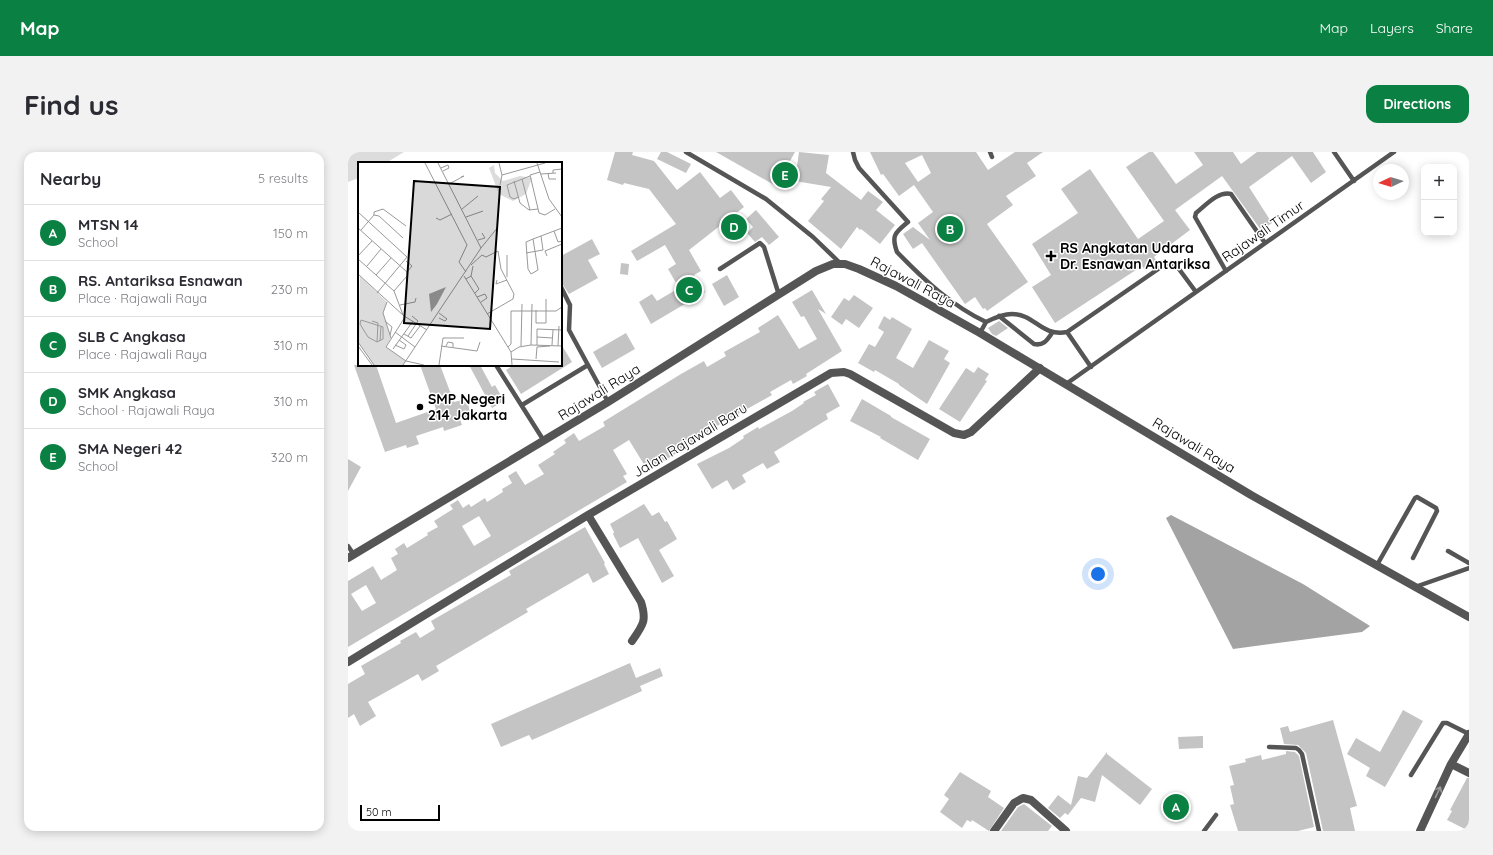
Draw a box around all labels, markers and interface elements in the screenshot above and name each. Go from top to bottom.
text: Map [20,16,59,40]
text: Map [1319,19,1348,37]
text: Layers [1370,19,1414,37]
text: Share [1436,19,1473,37]
button: Directions [1366,85,1469,123]
text: Find us [24,87,118,122]
pin: E [772,160,798,190]
inset map [358,162,562,366]
north arrow [1373,164,1409,200]
map controls [1421,164,1457,236]
button: + [1421,164,1457,200]
text: Nearby [40,168,101,189]
text: 5 results [258,170,308,186]
street label: Rajawali Timur [1218,196,1308,266]
button: − [1421,200,1457,236]
pin: D [721,212,747,242]
pin: B [937,214,963,244]
text: MTSN 14 [78,215,139,234]
text: A [49,225,57,241]
text: 150 m [273,225,308,241]
text: School [78,234,118,250]
place label: RS Angkatan Udara Dr. Esnawan Antariksa [1060,239,1210,273]
marker: RS Angkatan Udara Dr. Esnawan Antariksa [1045,250,1057,262]
street label: Rajawali Raya [867,252,959,312]
text: RS. Antariksa Esnawan [78,271,243,290]
pin: C [676,275,702,305]
text: B [49,281,57,297]
text: 230 m [271,281,308,297]
text: Place · Rajawali Raya [78,290,207,306]
text: SLB C Angkasa [78,327,186,346]
text: C [49,337,57,353]
text: 310 m [273,337,308,353]
text: Place · Rajawali Raya [78,346,207,362]
street label: Rajawali Raya [555,360,643,424]
text: SMK Angkasa [78,383,176,402]
place label: SMP Negeri 214 Jakarta [428,390,507,424]
text: D [48,393,58,409]
text: 310 m [273,393,308,409]
street label: Jalan Rajawali Baru [630,399,750,481]
text: School · Rajawali Raya [78,402,215,418]
marker: SMP Negeri 214 Jakarta [415,402,425,412]
street label: Rajawali Raya [1149,413,1239,477]
text: SMA Negeri 42 [78,439,183,458]
text: E [49,449,57,465]
text: 320 m [271,449,308,465]
text: School [78,458,118,474]
your location [1088,564,1108,584]
one-way arrow [1435,786,1442,798]
pin: A [1163,792,1189,822]
scale bar [360,803,440,822]
text: 50 m [366,805,392,819]

